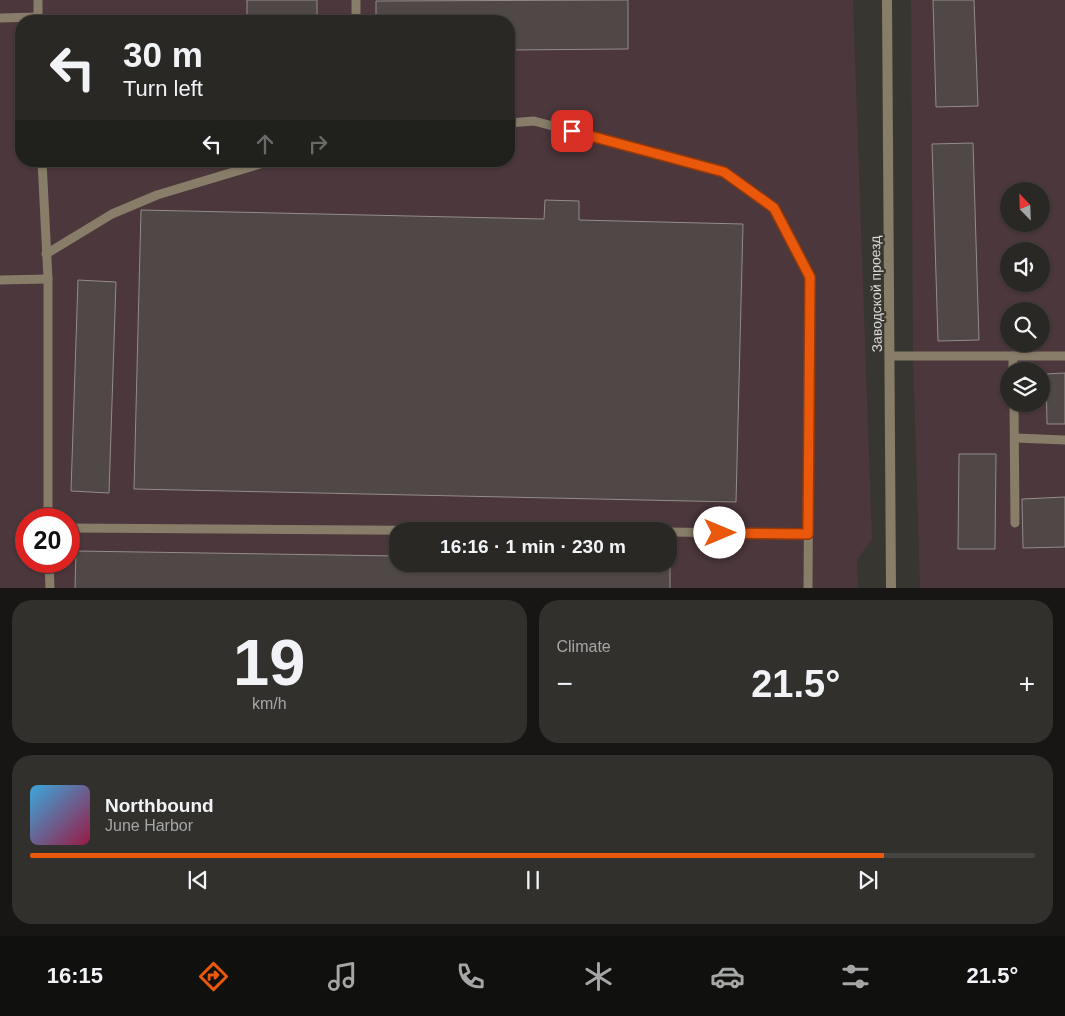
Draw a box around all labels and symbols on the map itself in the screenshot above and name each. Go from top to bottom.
pin [551,110,593,152]
north arrow [1000,182,1050,232]
street label: Заводской проезд [867,235,885,353]
position arrow [693,506,745,558]
speed limit sign: 20 [15,508,80,573]

